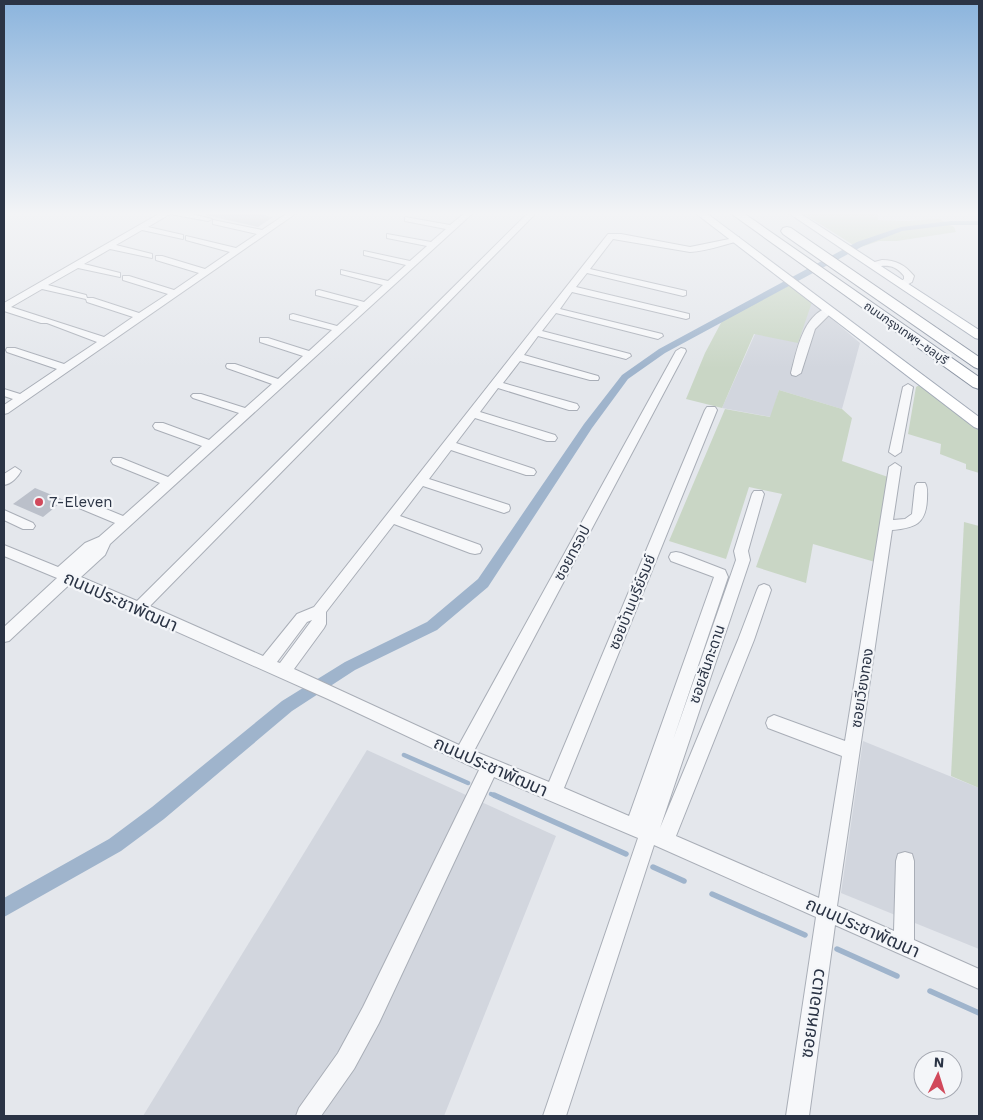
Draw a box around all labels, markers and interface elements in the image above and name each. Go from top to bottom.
street label: ถนนกรุงเทพฯ-ชลบุรี [861,299,951,367]
place label: 7-Eleven [49,493,113,511]
marker: 7-Eleven [33,496,45,508]
street label: ซอยทรอป [550,522,594,584]
street label: ซอยบ้านบุรีย์รมย์ [605,552,659,652]
street label: ถนนประชาพัฒนา [61,566,181,636]
street label: ซอยสันกะดาน [685,622,729,706]
street label: ซอยเวียงทอง [847,647,877,729]
street label: ถนนประชาพัฒนา [431,731,551,801]
street label: ถนนประชาพัฒนา [803,892,923,962]
street label: ซอยหมอแวว [795,967,829,1059]
north arrow [913,1050,963,1100]
text: N [933,1054,945,1070]

